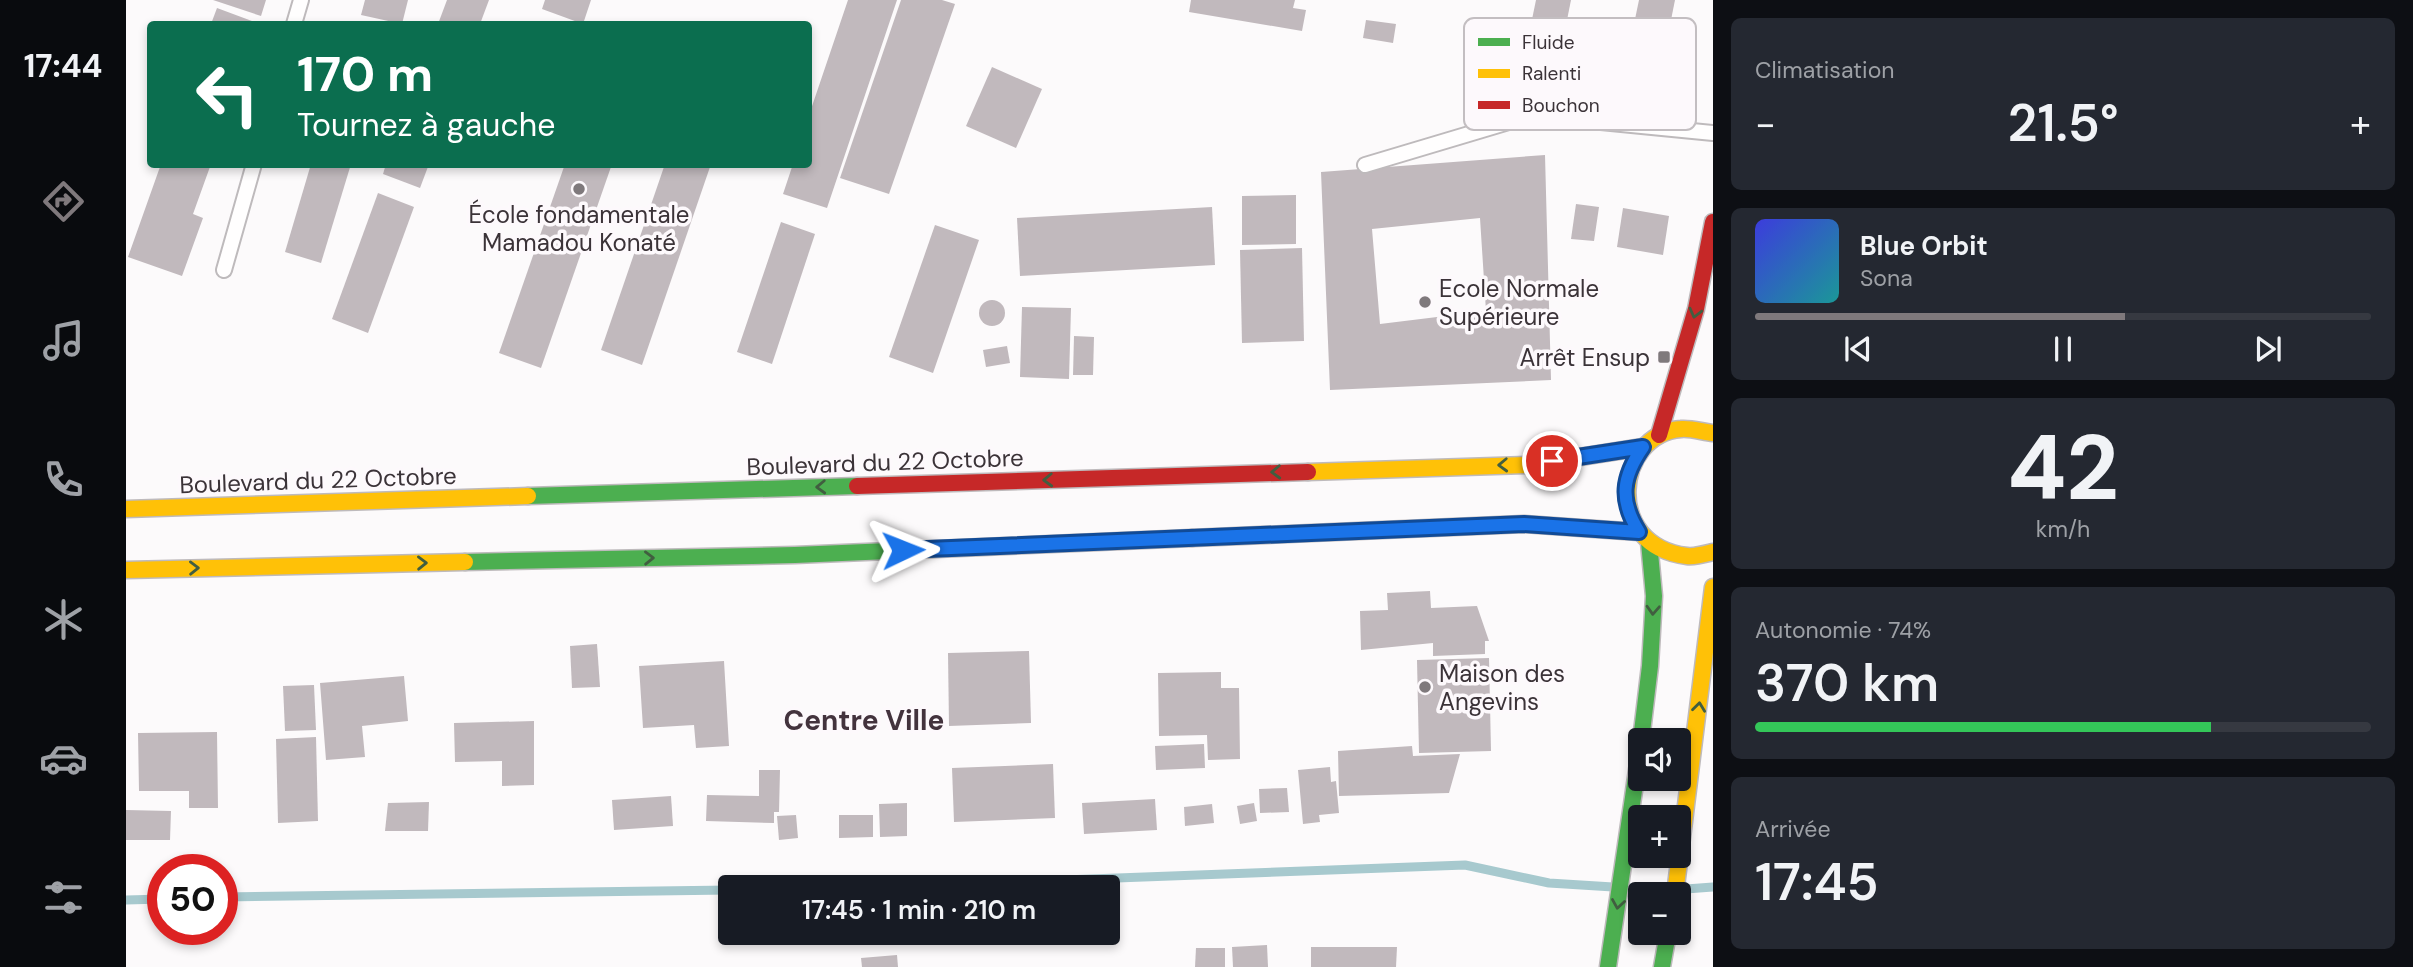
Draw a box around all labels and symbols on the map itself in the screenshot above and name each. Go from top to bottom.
legend [1464,18,1696,130]
text: Fluide [1522,30,1575,55]
text: Ralenti [1522,61,1581,86]
text: Bouchon [1522,93,1600,118]
marker: École fondamentale Mamadou Konaté [571,181,587,197]
place label: École fondamentale Mamadou Konaté [469,199,689,258]
place label: Ecole Normale Supérieure [1439,273,1599,332]
marker: Ecole Normale Supérieure [1417,294,1433,310]
one-way arrow [1689,307,1703,319]
place label: Arrêt Ensup [1520,342,1650,373]
marker: Arrêt Ensup [1656,349,1672,365]
pin [1522,431,1582,491]
street label: Boulevard du 22 Octobre [746,442,1024,482]
one-way arrow [1497,458,1508,473]
street label: Boulevard du 22 Octobre [179,460,457,500]
one-way arrow [1270,465,1281,480]
one-way arrow [1042,472,1053,487]
one-way arrow [815,479,826,494]
position arrow [866,513,940,587]
one-way arrow [644,550,655,566]
one-way arrow [417,555,427,571]
one-way arrow [189,560,200,576]
one-way arrow [1646,605,1661,616]
place label: Maison des Angevins [1439,658,1565,717]
marker: Maison des Angevins [1417,679,1433,695]
one-way arrow [1691,701,1706,713]
district label: Centre Ville [784,702,944,739]
speed limit sign: 50 [147,854,238,945]
one-way arrow [1611,898,1626,910]

